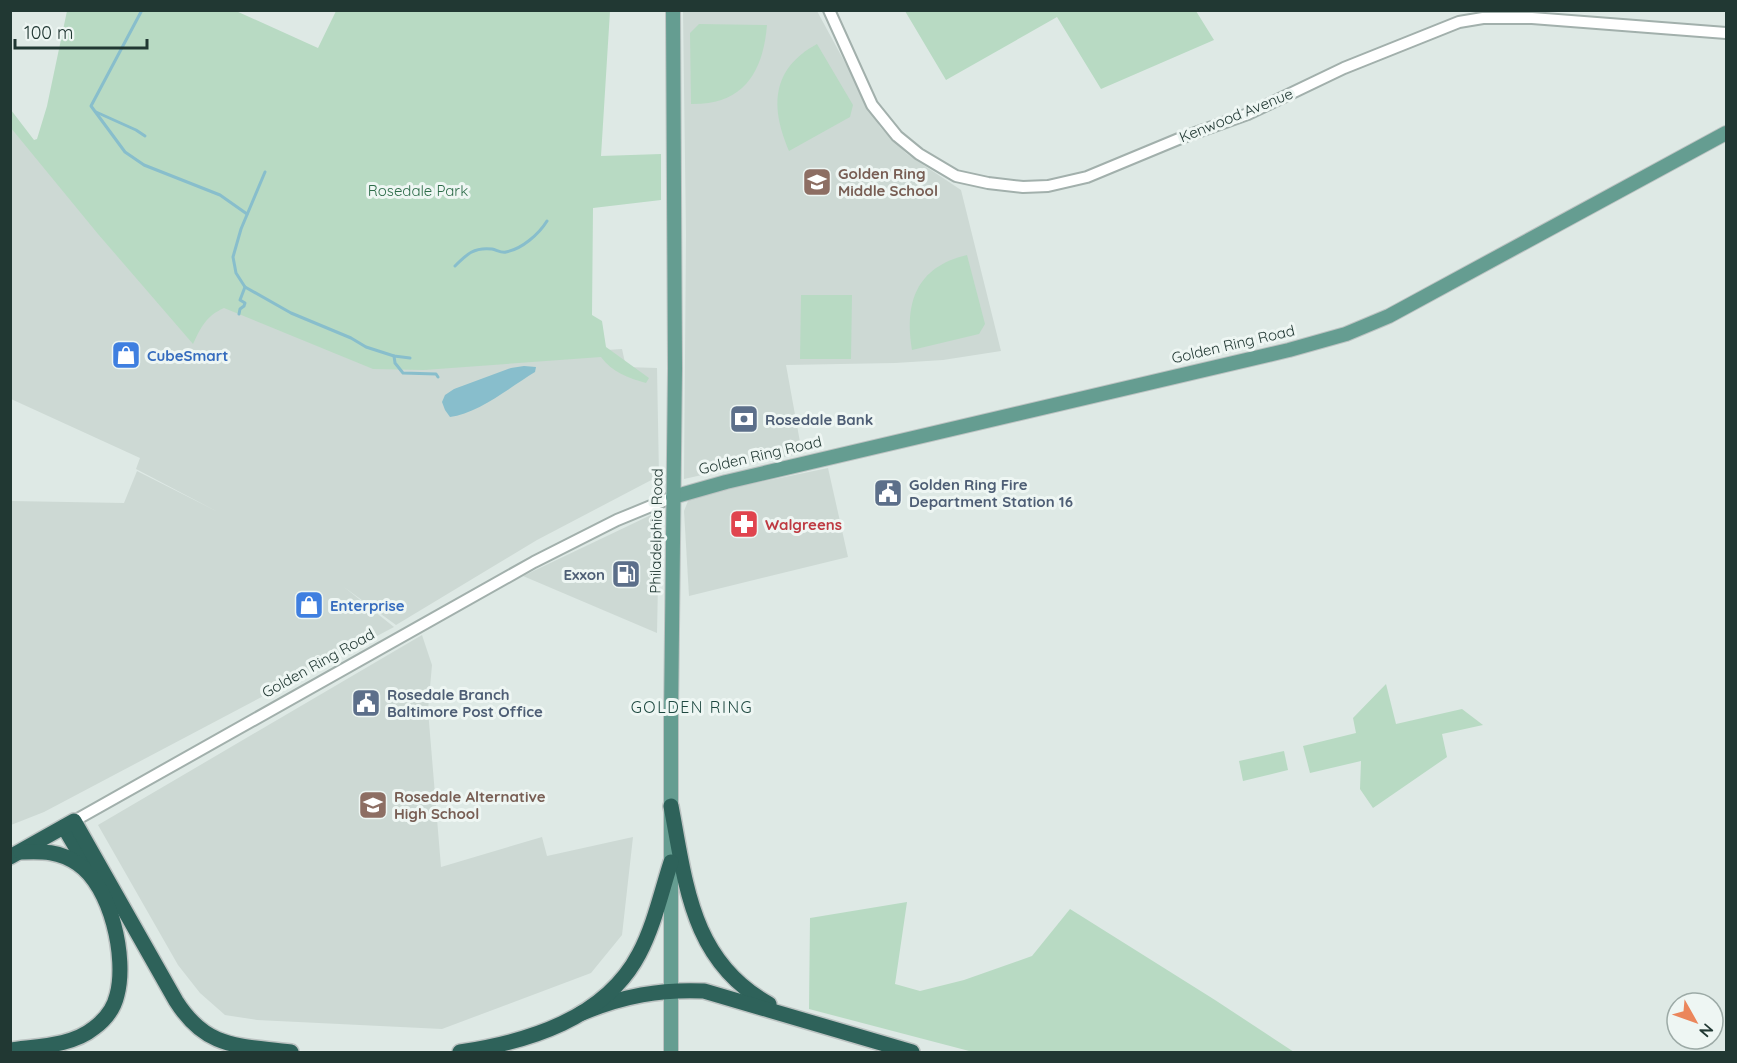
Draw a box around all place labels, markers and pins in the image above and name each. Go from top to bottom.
place label: Golden Ring Middle School [838,164,938,200]
school or university icon: Golden Ring Middle School [801,166,833,198]
shop icon: CubeSmart [110,339,142,371]
place label: CubeSmart [147,346,228,365]
bank icon: Rosedale Bank [728,403,760,435]
place label: Rosedale Bank [765,410,873,429]
place label: Golden Ring Fire Department Station 16 [909,475,1073,511]
public building icon: Golden Ring Fire Department Station 16 [872,477,904,509]
pharmacy icon: Walgreens [728,508,760,540]
place label: Walgreens [765,515,842,534]
fuel station icon: Exxon [610,558,642,590]
place label: Exxon [564,565,605,584]
shop icon: Enterprise [293,589,325,621]
place label: Enterprise [330,596,405,615]
place label: Rosedale Branch Baltimore Post Office [387,685,543,721]
public building icon: Rosedale Branch Baltimore Post Office [350,687,382,719]
place label: Rosedale Alternative High School [394,787,546,823]
school or university icon: Rosedale Alternative High School [357,789,389,821]

